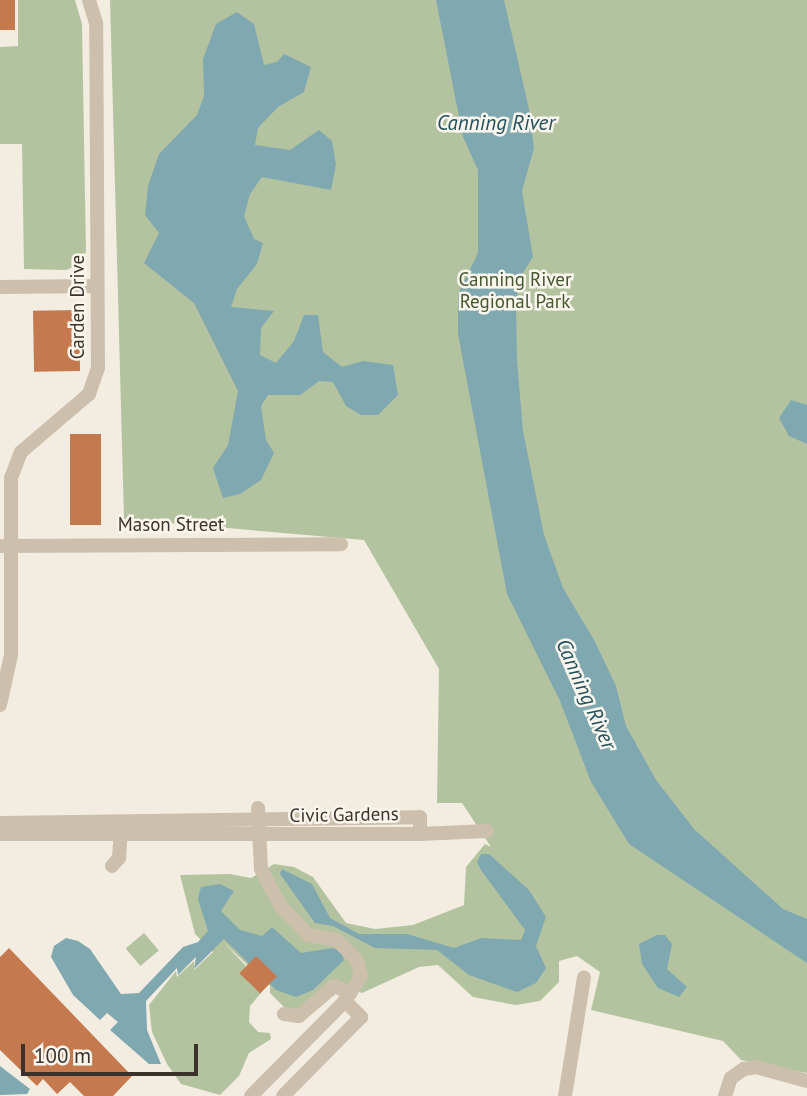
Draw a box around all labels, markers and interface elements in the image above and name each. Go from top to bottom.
water label: Canning River [437,110,555,136]
street label: Carden Drive [67,255,89,359]
park label: Canning River Regional Park [459,269,571,313]
street label: Mason Street [118,514,224,536]
water label: Canning River [550,635,622,753]
street label: Civic Gardens [289,803,399,827]
scale bar [24,1030,201,1074]
text: 100 m [34,1042,91,1069]

